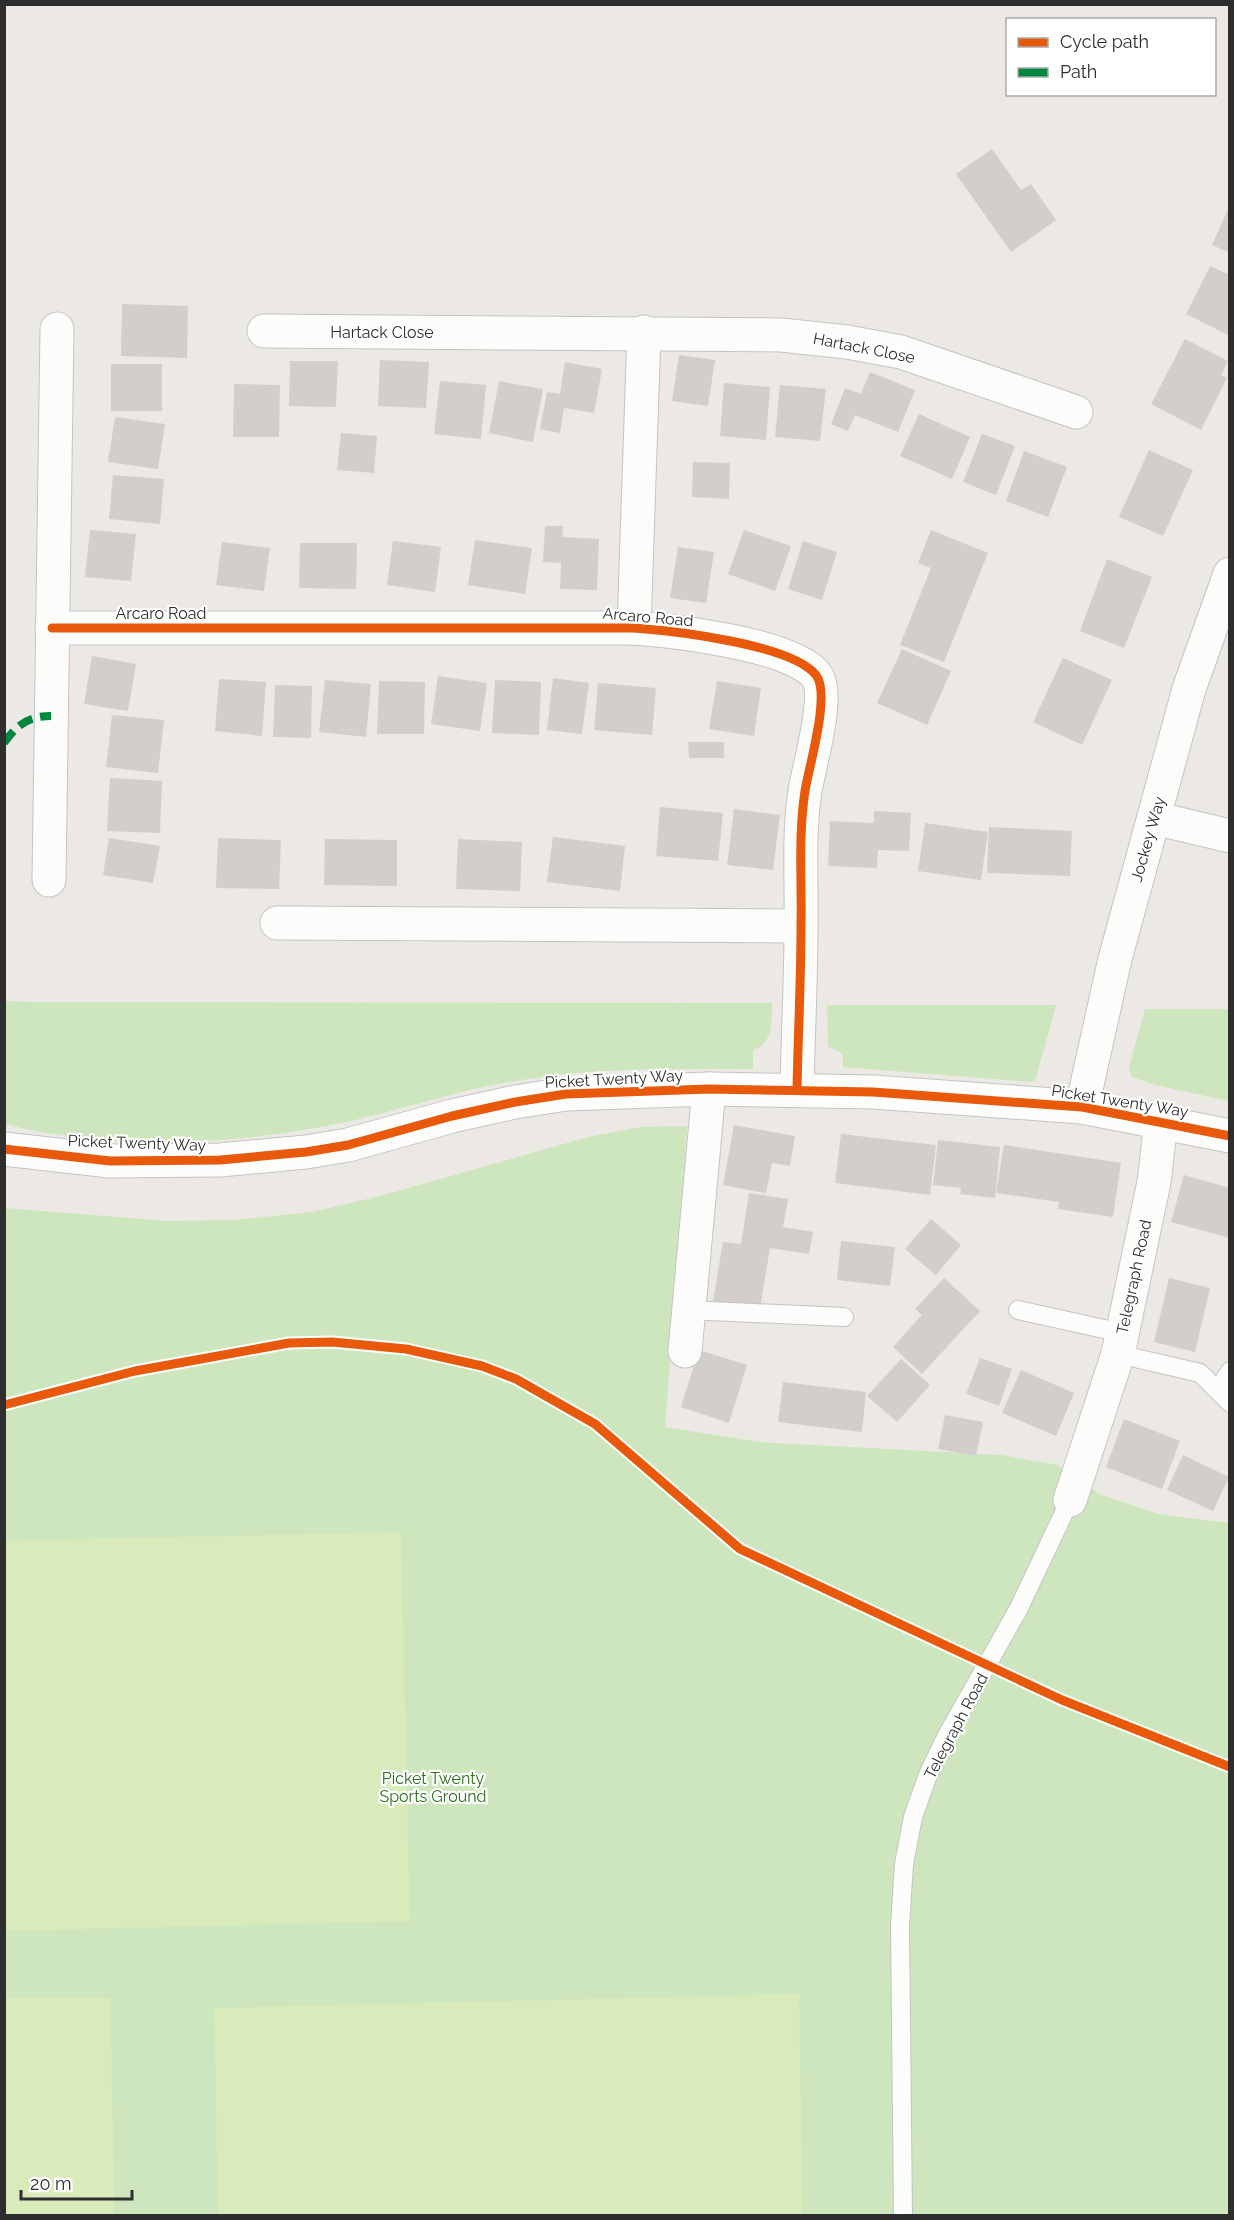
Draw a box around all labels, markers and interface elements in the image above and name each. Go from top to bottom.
legend [1006,18,1216,96]
text: Cycle path [1060,31,1149,52]
text: Path [1060,61,1097,82]
street label: Hartack Close [330,323,434,342]
street label: Hartack Close [811,329,917,367]
street label: Arcaro Road [115,604,207,623]
street label: Arcaro Road [602,604,694,630]
street label: Jockey Way [1127,794,1169,884]
street label: Picket Twenty Way [544,1066,684,1092]
street label: Picket Twenty Way [1050,1081,1190,1121]
street label: Picket Twenty Way [67,1131,207,1155]
street label: Telegraph Road [1113,1218,1155,1336]
street label: Telegraph Road [920,1670,992,1782]
park label: Picket Twenty Sports Ground [379,1769,487,1806]
scale bar [21,2163,132,2201]
text: 20 m [30,2173,72,2194]

